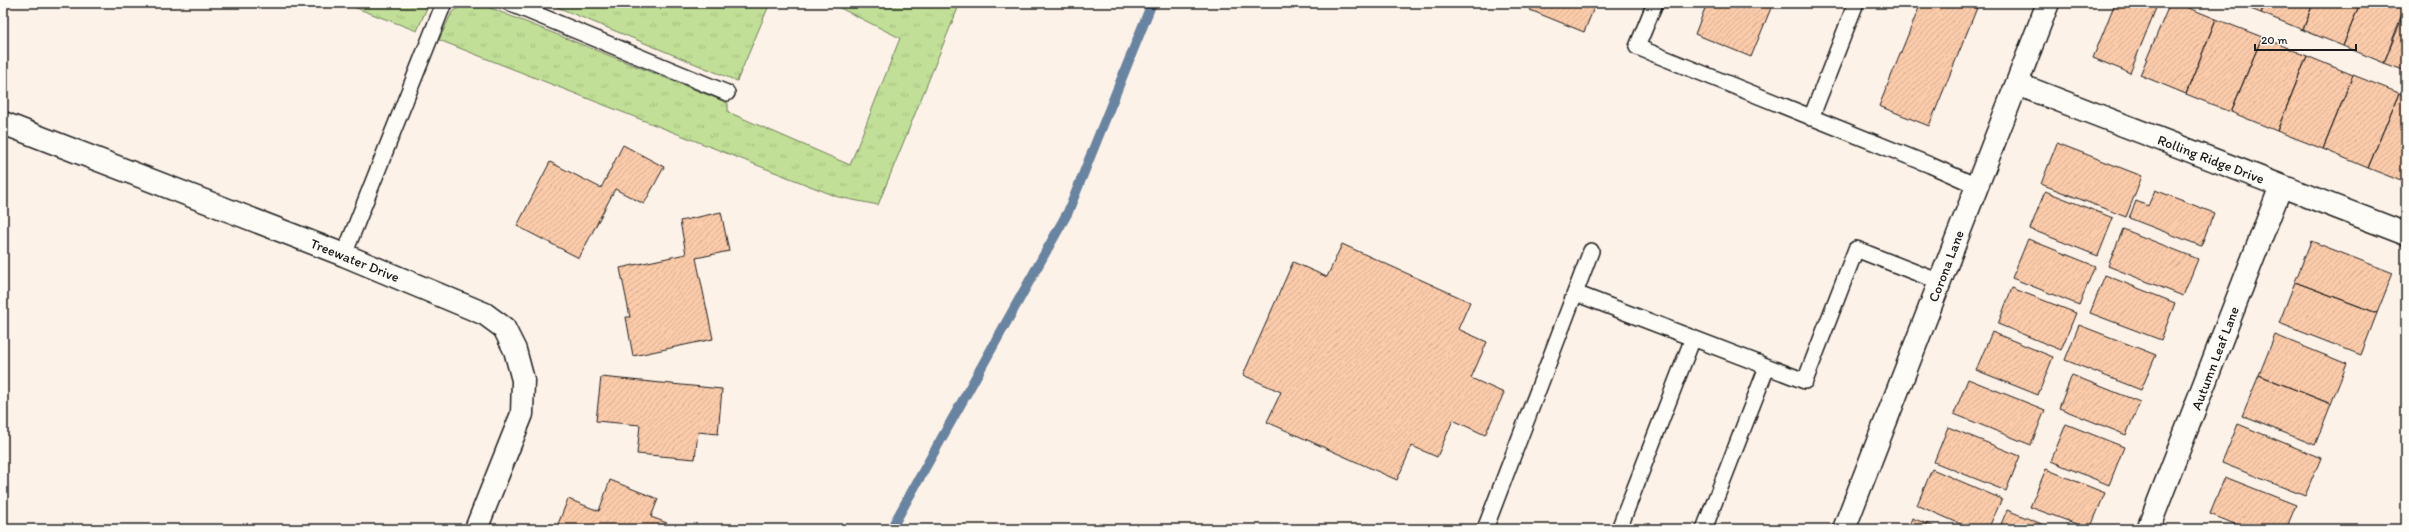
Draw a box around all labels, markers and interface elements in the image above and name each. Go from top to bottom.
scale bar [2255,26,2356,52]
text: 20 m [2261,33,2288,47]
street label: Rolling Ridge Drive [2155,131,2267,188]
street label: Corona Lane [1925,227,1968,305]
street label: Treewater Drive [308,235,402,286]
street label: Autumn Leaf Lane [2188,304,2243,412]

